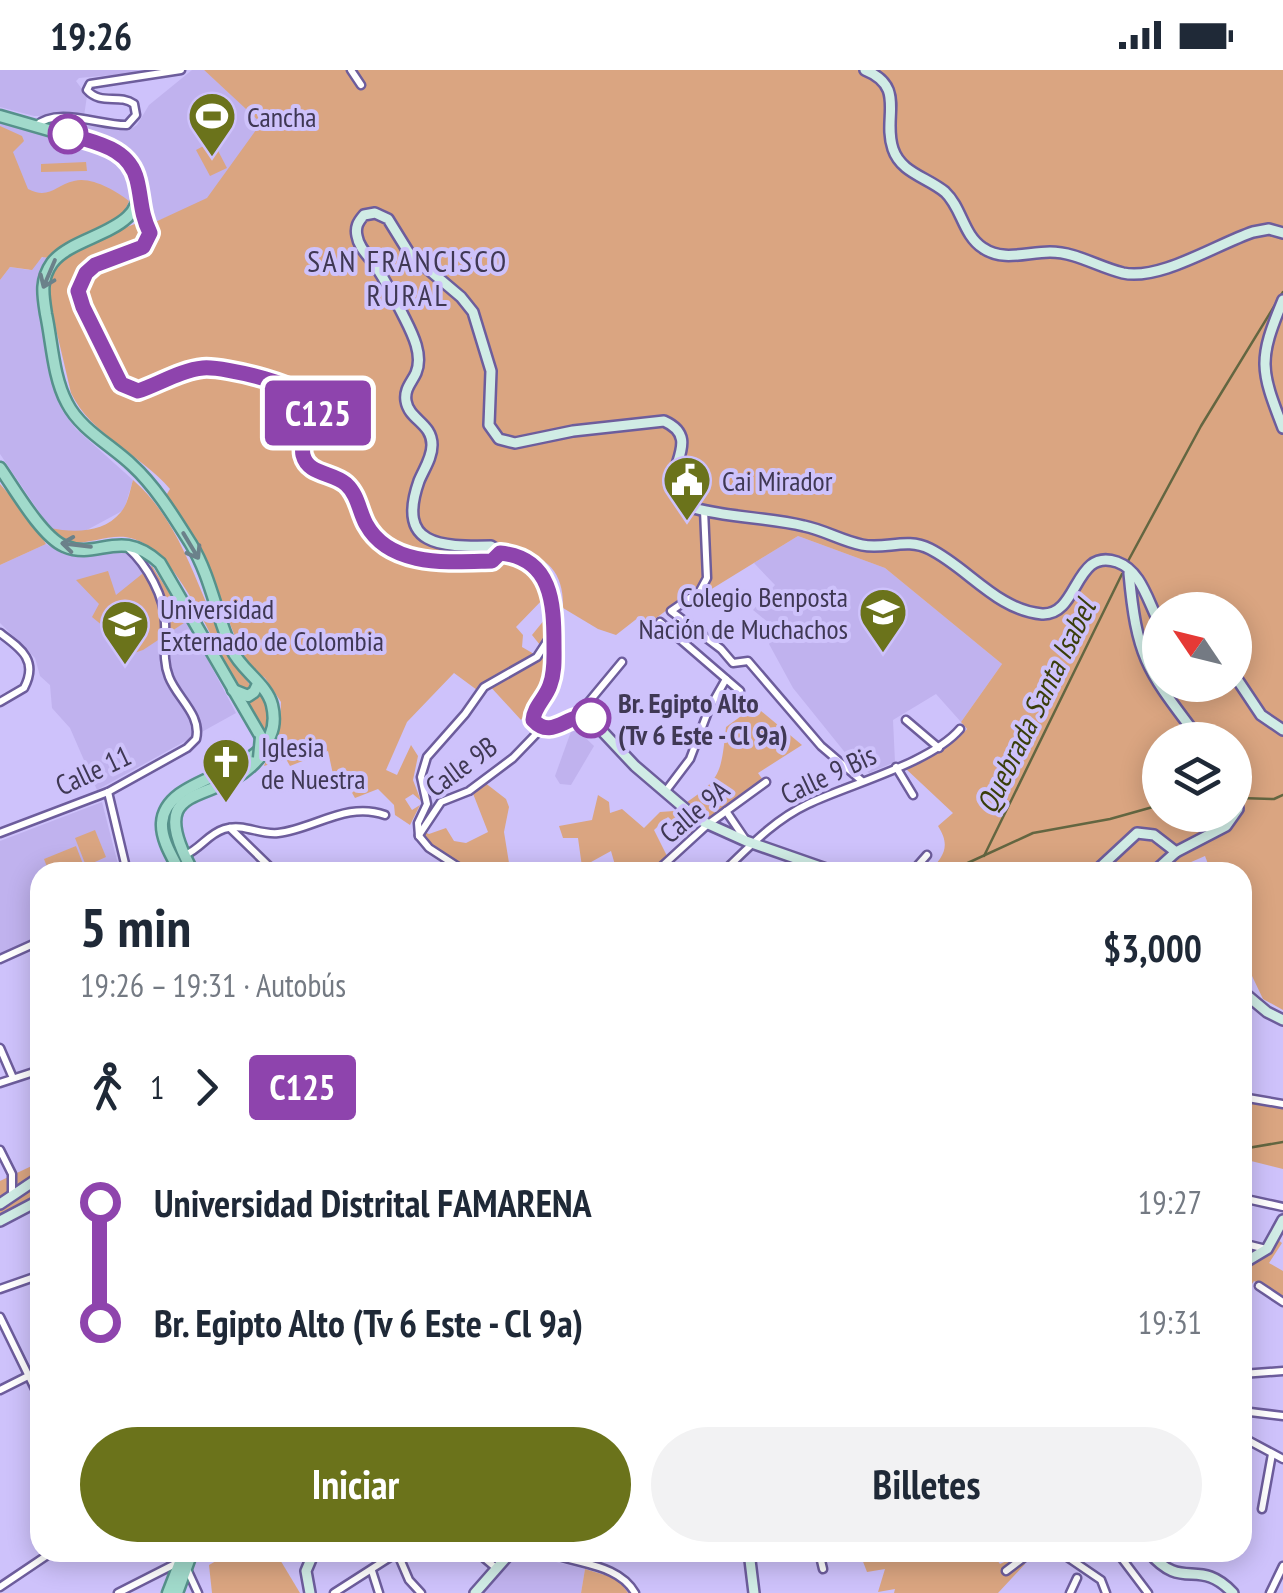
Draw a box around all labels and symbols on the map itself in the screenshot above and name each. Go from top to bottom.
sports icon: Cancha [186,90,238,158]
place label: Cancha [247,98,316,135]
unlabelled marker [49,115,87,153]
district label: SAN FRANCISCO RURAL [307,241,509,314]
one-way arrow [39,259,57,289]
line badge: C125 [248,380,388,446]
public building icon: Cai Mirador [661,454,713,522]
place label: Cai Mirador [722,462,833,499]
one-way arrow [181,531,201,560]
one-way arrow [60,535,92,554]
place label: Colegio Benposta Nación de Muchachos [638,578,848,647]
school or university icon: Colegio Benposta Nación de Muchachos [857,586,909,654]
place label: Universidad Externado de Colombia [160,590,384,659]
water label: Quebrada Santa Isabel [966,590,1105,819]
north arrow [1142,592,1252,702]
school or university icon: Universidad Externado de Colombia [99,598,151,666]
place label: Br. Egipto Alto (Tv 6 Este - Cl 9a) [618,684,788,753]
marker: Br. Egipto Alto (Tv 6 Este - Cl 9a) [572,699,610,737]
place label: Iglesia de Nuestra [261,728,365,797]
street label: Calle 9B [418,728,504,804]
street label: Calle 11 [49,736,137,804]
church icon: Iglesia de Nuestra [200,736,252,804]
street label: Calle 9 Bis [774,736,882,812]
street label: Calle 9A [651,771,737,851]

